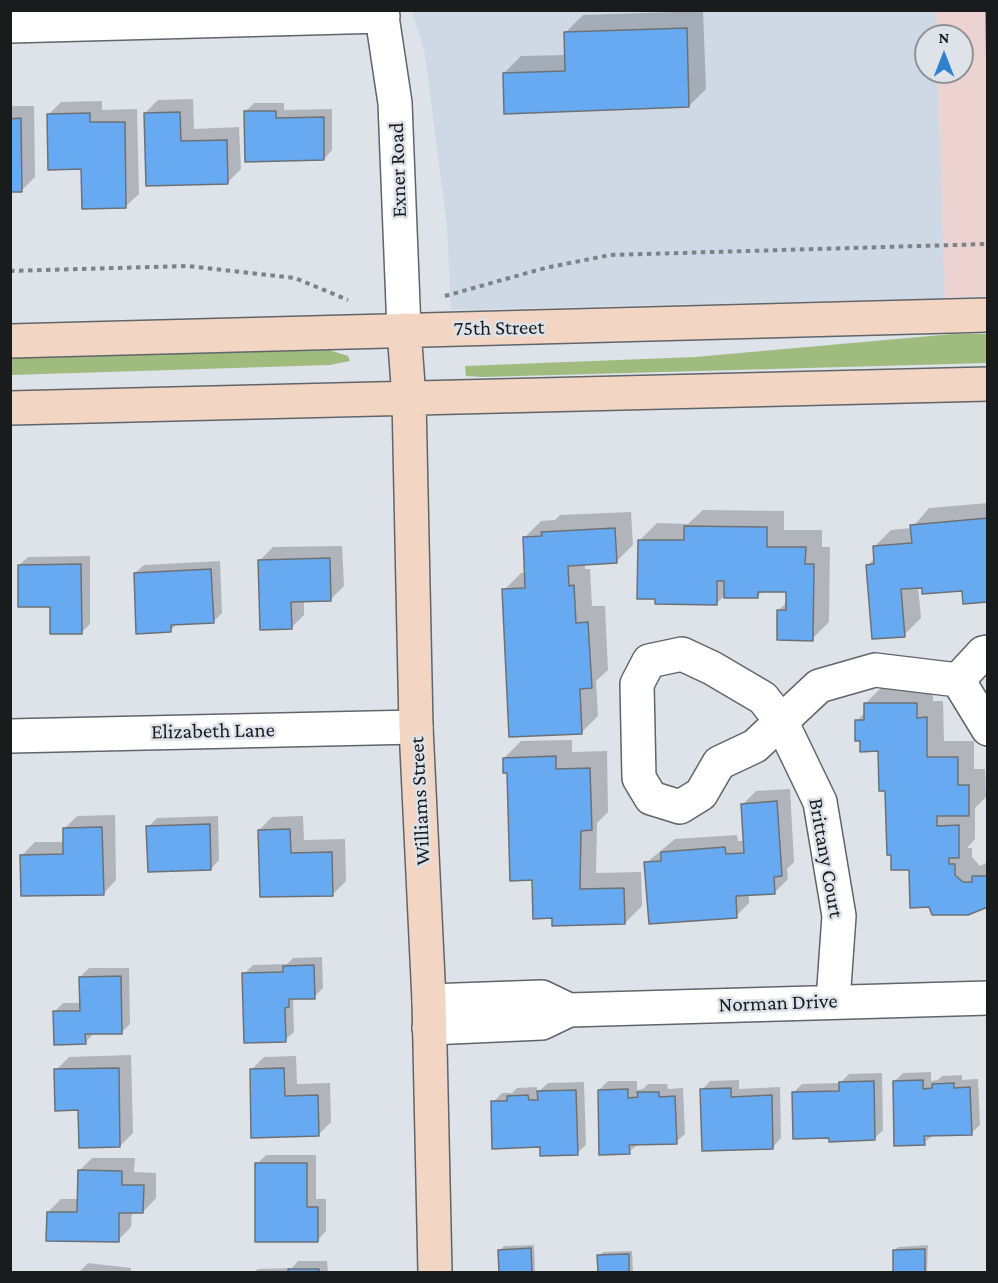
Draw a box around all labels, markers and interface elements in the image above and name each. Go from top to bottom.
north arrow [914,24,974,84]
text: N [939,29,949,46]
street label: Exner Road [384,122,412,218]
street label: 75th Street [453,315,545,341]
street label: Elizabeth Lane [151,717,275,745]
street label: Williams Street [404,736,436,866]
street label: Brittany Court [803,796,849,920]
street label: Norman Drive [718,988,838,1018]

